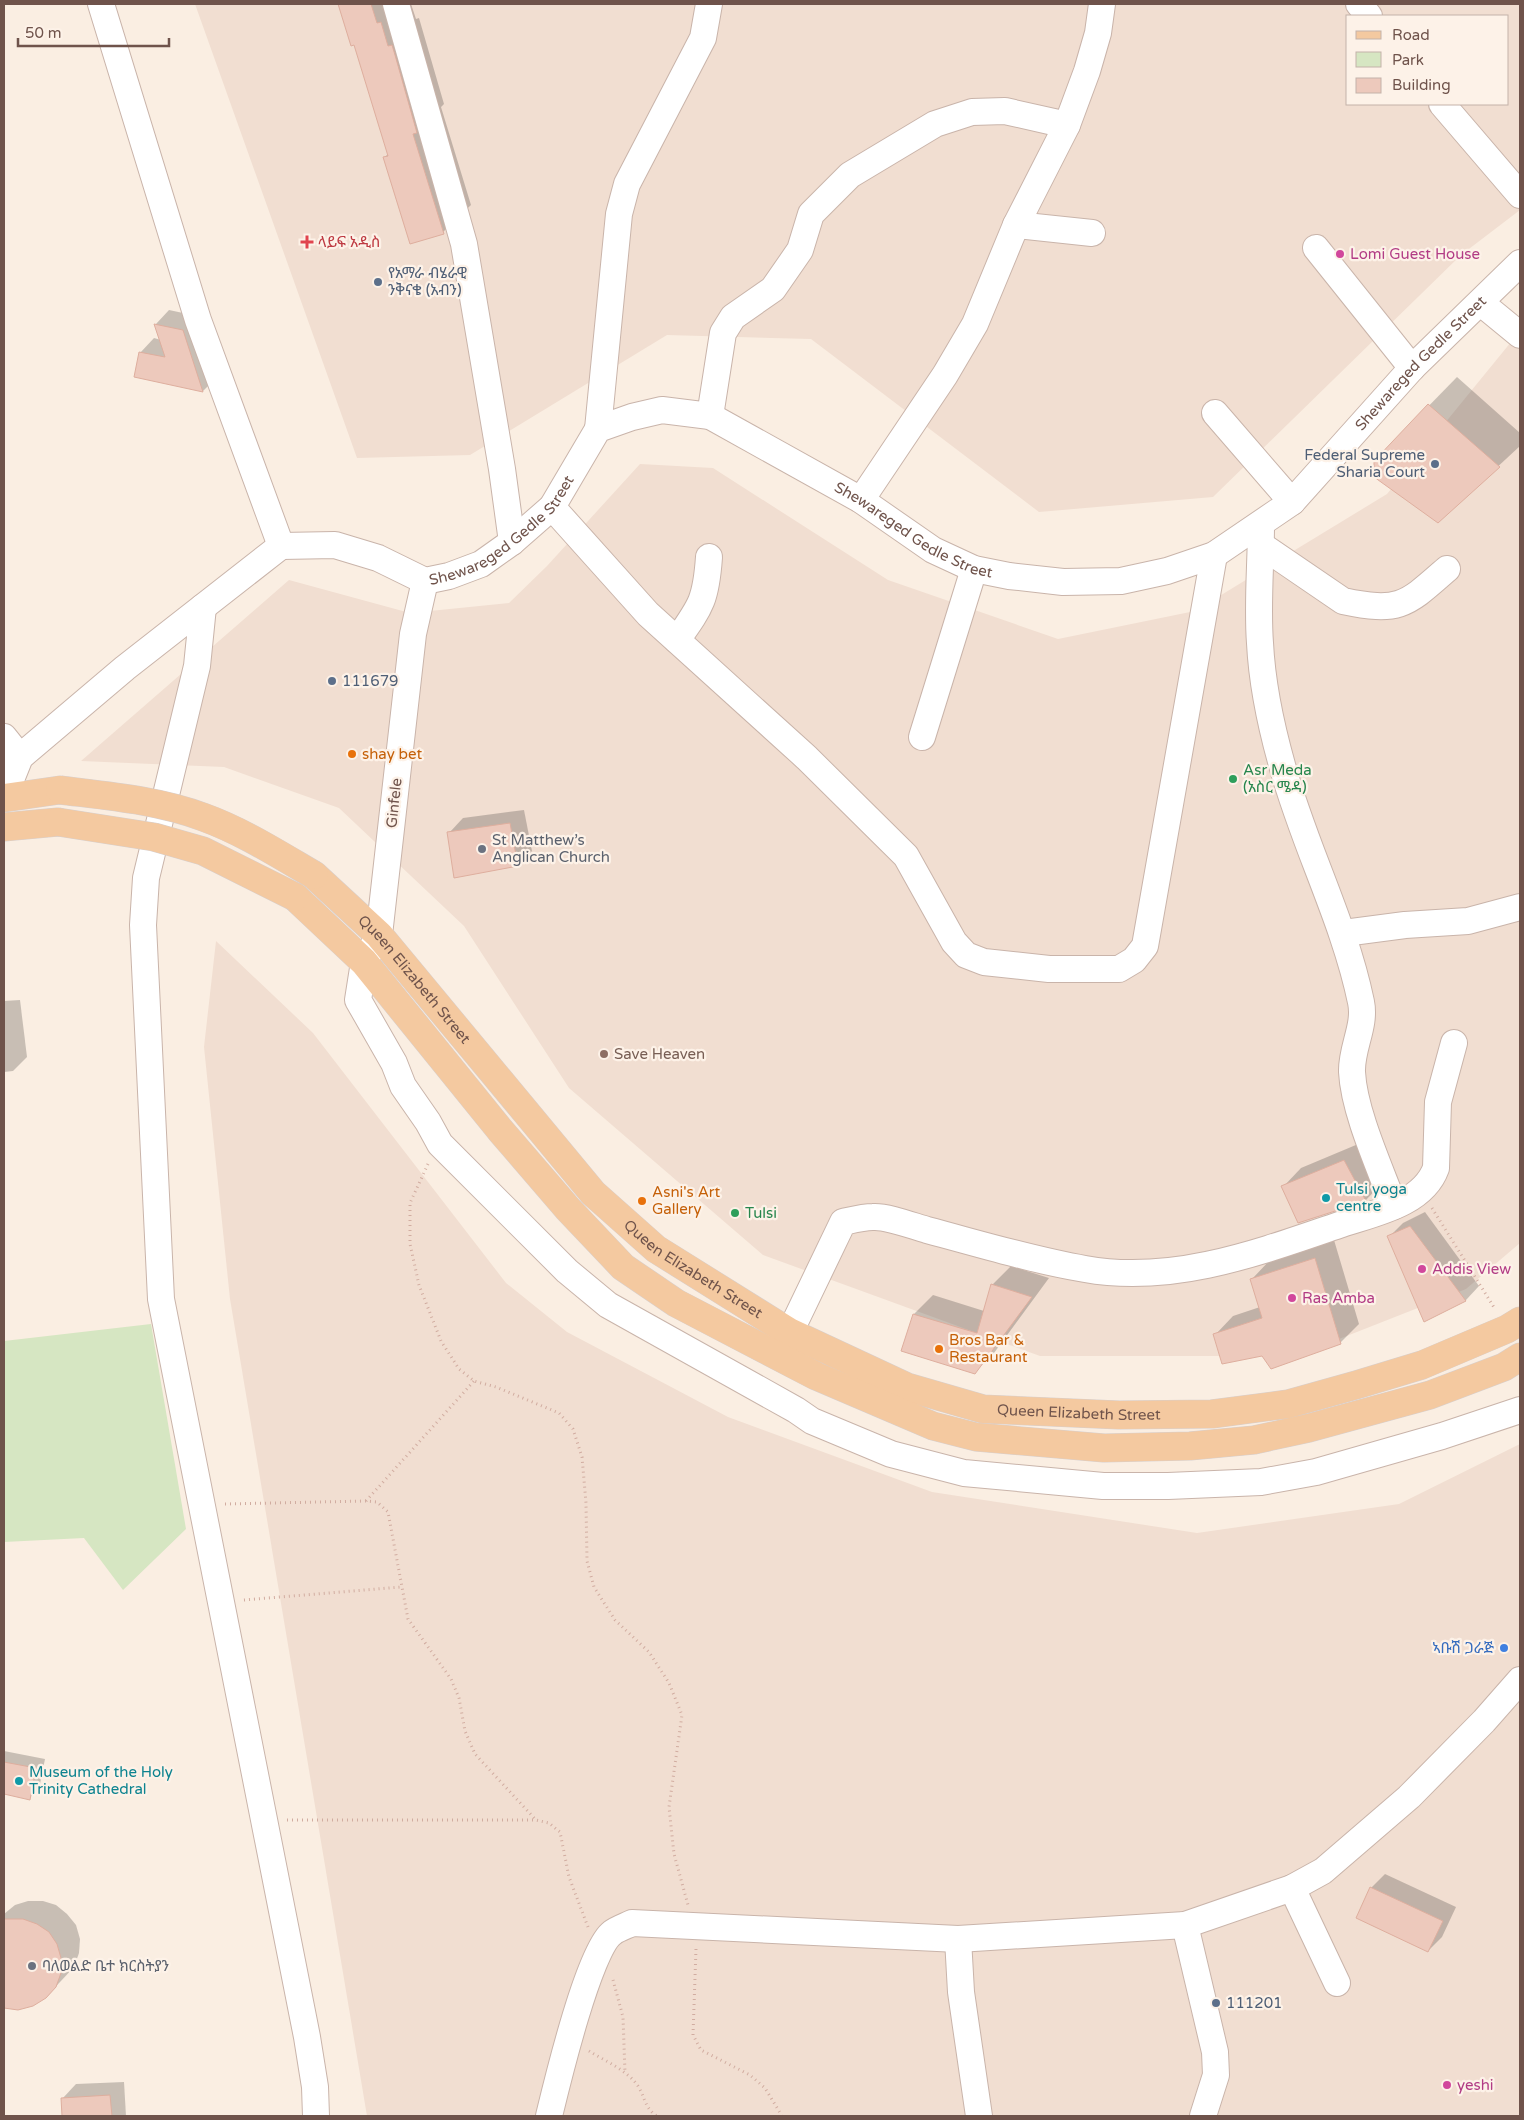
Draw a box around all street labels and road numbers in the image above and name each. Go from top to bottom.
street label: Shewareged Gedle Street [1351,292,1490,434]
street label: Shewareged Gedle Street [427,472,578,589]
street label: Shewareged Gedle Street [831,478,994,582]
street label: Ginfele [382,777,406,829]
street label: Queen Elizabeth Street [354,911,475,1048]
street label: Queen Elizabeth Street [620,1216,766,1322]
street label: Queen Elizabeth Street [997,1401,1161,1424]

